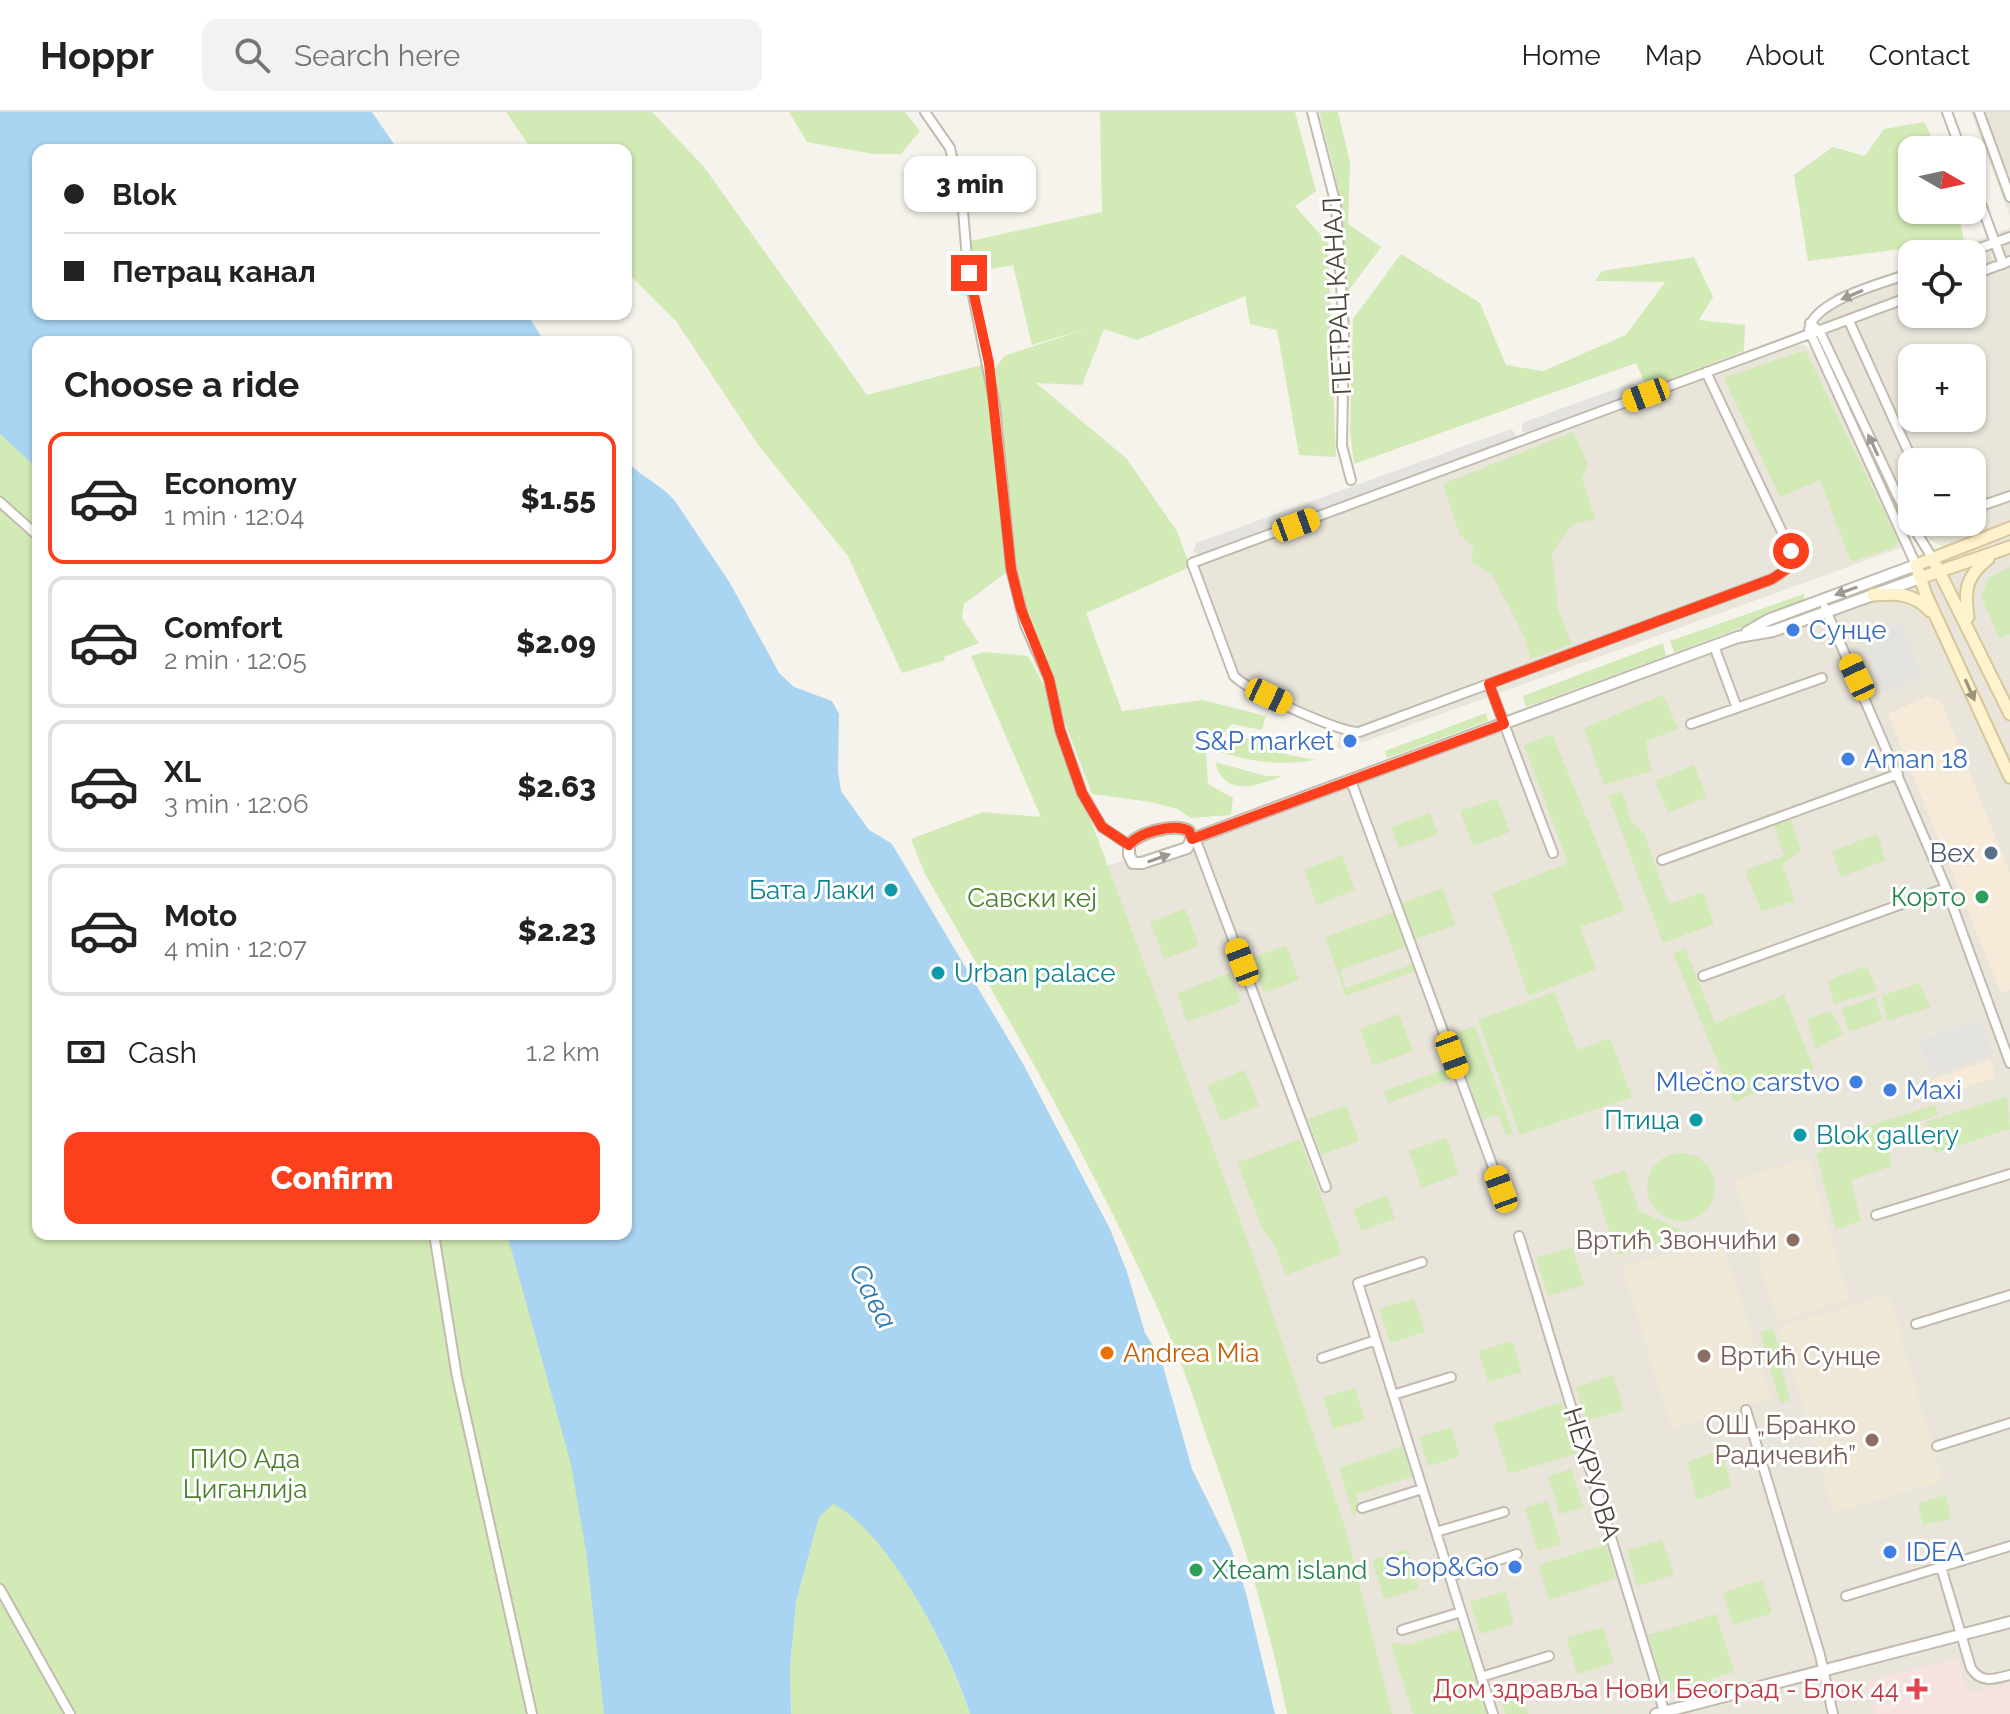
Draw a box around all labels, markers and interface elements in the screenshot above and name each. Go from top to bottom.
search box [202,19,762,91]
text: Hoppr [40,33,154,78]
icon: search [230,33,274,77]
text: Search here [294,38,460,73]
text: Home [1521,39,1601,72]
text: Map [1645,39,1702,72]
text: About [1746,39,1825,72]
text: Contact [1869,39,1970,72]
north arrow [1898,136,1986,224]
map controls [1898,136,1986,536]
callout: 3 min [903,157,1035,213]
text: 3 min [936,169,1004,199]
text: Blok [112,177,177,212]
street label: ПЕТРАЦ КАНАЛ [1317,196,1357,396]
button: locate [1898,240,1986,328]
text: Петрац канал [112,254,316,289]
route end [951,255,987,291]
one-way arrow [1840,289,1864,302]
button: + [1898,344,1986,432]
text: Choose a ride [64,363,299,405]
car [1619,375,1673,415]
one-way arrow [1866,433,1880,456]
button: − [1898,448,1986,536]
icon: car [68,462,140,534]
text: Economy [164,466,297,501]
text: $1.55 [521,481,596,516]
text: 1 min · 12:04 [164,501,304,531]
car [1269,506,1323,544]
route start [1773,533,1809,569]
one-way arrow [1834,585,1858,597]
icon: car [68,606,140,678]
text: Comfort [164,610,283,645]
place label: Сунце [1809,615,1886,645]
marker: Сунце [1784,621,1802,639]
text: $2.09 [516,625,596,660]
text: 2 min · 12:05 [164,645,307,675]
car [1836,650,1878,704]
car [1242,675,1296,717]
one-way arrow [1963,678,1977,702]
place label: S&P market [1195,726,1334,756]
marker: S&P market [1341,732,1359,750]
place label: Aman 18 [1864,744,1968,774]
icon: car [68,750,140,822]
marker: Aman 18 [1839,750,1857,768]
text: XL [164,754,201,789]
text: $2.63 [517,769,596,804]
text: 3 min · 12:06 [164,789,309,819]
place label: Bex [1930,838,1975,868]
marker: Bex [1982,844,2000,862]
one-way arrow [1147,851,1171,863]
place label: Бата Лаки [749,875,875,905]
marker: Бата Лаки [882,881,900,899]
place label: Корто [1891,882,1966,912]
park label: Савски кеј [967,883,1097,913]
marker: Корто [1973,888,1991,906]
icon: car [68,894,140,966]
text: Moto [164,898,237,933]
text: $2.23 [518,913,596,948]
text: 4 min · 12:07 [164,933,307,963]
car [1222,935,1262,989]
place label: Urban palace [954,958,1115,988]
marker: Urban palace [929,964,947,982]
car [1433,1028,1471,1082]
icon: cash [64,1030,108,1074]
text: Cash [128,1035,197,1070]
text: 1.2 km [526,1037,600,1067]
place label: Mlečno carstvo [1656,1067,1840,1097]
marker: Mlečno carstvo [1847,1073,1865,1091]
place label: Maxi [1906,1075,1962,1105]
marker: Maxi [1881,1081,1899,1099]
place label: Птица [1604,1105,1680,1135]
marker: Птица [1687,1111,1705,1129]
place label: Blok gallery [1816,1120,1959,1150]
marker: Blok gallery [1791,1126,1809,1144]
button: Confirm [64,1132,600,1224]
car [1482,1162,1520,1216]
place label: Вртић Звончићи [1576,1225,1777,1255]
marker: Вртић Звончићи [1784,1231,1802,1249]
water label: Сава [842,1258,904,1334]
place label: Andrea Mia [1123,1338,1259,1368]
place label: Вртић Сунце [1720,1341,1880,1371]
marker: Andrea Mia [1098,1344,1116,1362]
marker: Вртић Сунце [1695,1347,1713,1365]
street label: НЕХРУОВА [1558,1404,1627,1545]
place label: ОШ „Бранко Радичевић” [1706,1410,1856,1470]
marker: ОШ „Бранко Радичевић” [1863,1431,1881,1449]
park label: ПИО Ада Циганлија [183,1444,307,1504]
place label: IDEA [1906,1537,1965,1567]
marker: IDEA [1881,1543,1899,1561]
place label: Shop&Go [1385,1552,1499,1582]
place label: Xteam island [1212,1555,1368,1585]
marker: Shop&Go [1506,1558,1524,1576]
marker: Xteam island [1187,1561,1205,1579]
place label: Дом здравља Нови Београд - Блок 44 [1433,1674,1899,1704]
marker: Дом здравља Нови Београд - Блок 44 [1906,1678,1928,1700]

